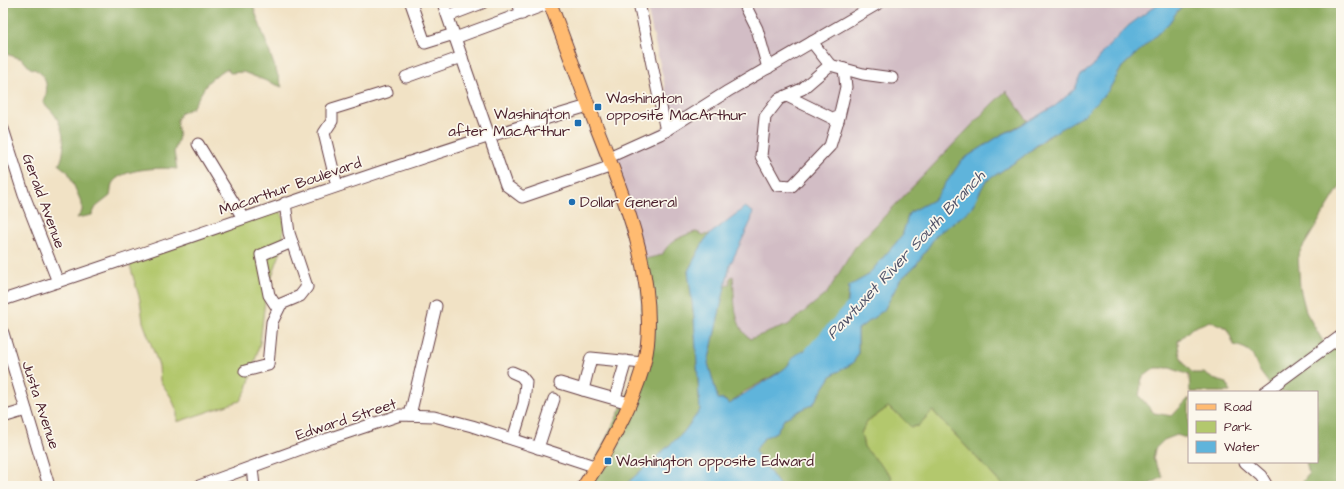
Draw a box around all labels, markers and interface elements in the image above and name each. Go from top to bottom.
place label: Washington opposite MacArthur [606,88,746,126]
marker: Washington opposite MacArthur [593,102,603,112]
place label: Washington after MacArthur [448,104,570,142]
marker: Washington after MacArthur [573,118,583,128]
street label: Gerald Avenue [17,151,70,251]
street label: Macarthur Boulevard [216,152,365,221]
water label: Pawtuxet River South Branch [821,165,991,344]
place label: Dollar General [580,192,677,213]
marker: Dollar General [567,197,577,207]
street label: Justa Avenue [16,358,65,452]
legend [1188,391,1318,463]
street label: Edward Street [293,393,399,446]
text: Road [1224,399,1252,416]
text: Park [1224,419,1252,436]
text: Water [1224,439,1260,456]
place label: Washington opposite Edward [616,451,814,473]
marker: Washington opposite Edward [603,456,613,466]

